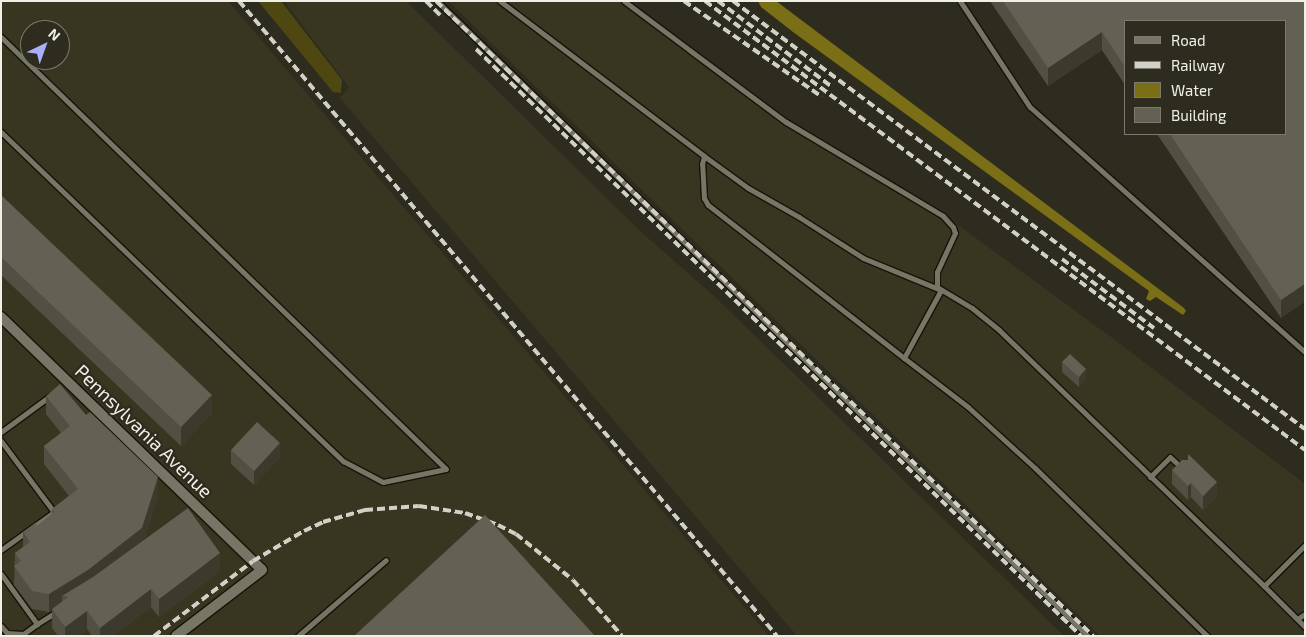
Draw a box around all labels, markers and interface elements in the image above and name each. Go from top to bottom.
north arrow [20,20,70,70]
legend [1124,20,1286,135]
text: N [45,25,64,44]
text: Road [1171,31,1206,49]
text: Railway [1171,56,1225,74]
text: Water [1171,81,1213,99]
text: Building [1171,106,1226,124]
street label: Pennsylvania Avenue [70,359,218,503]

